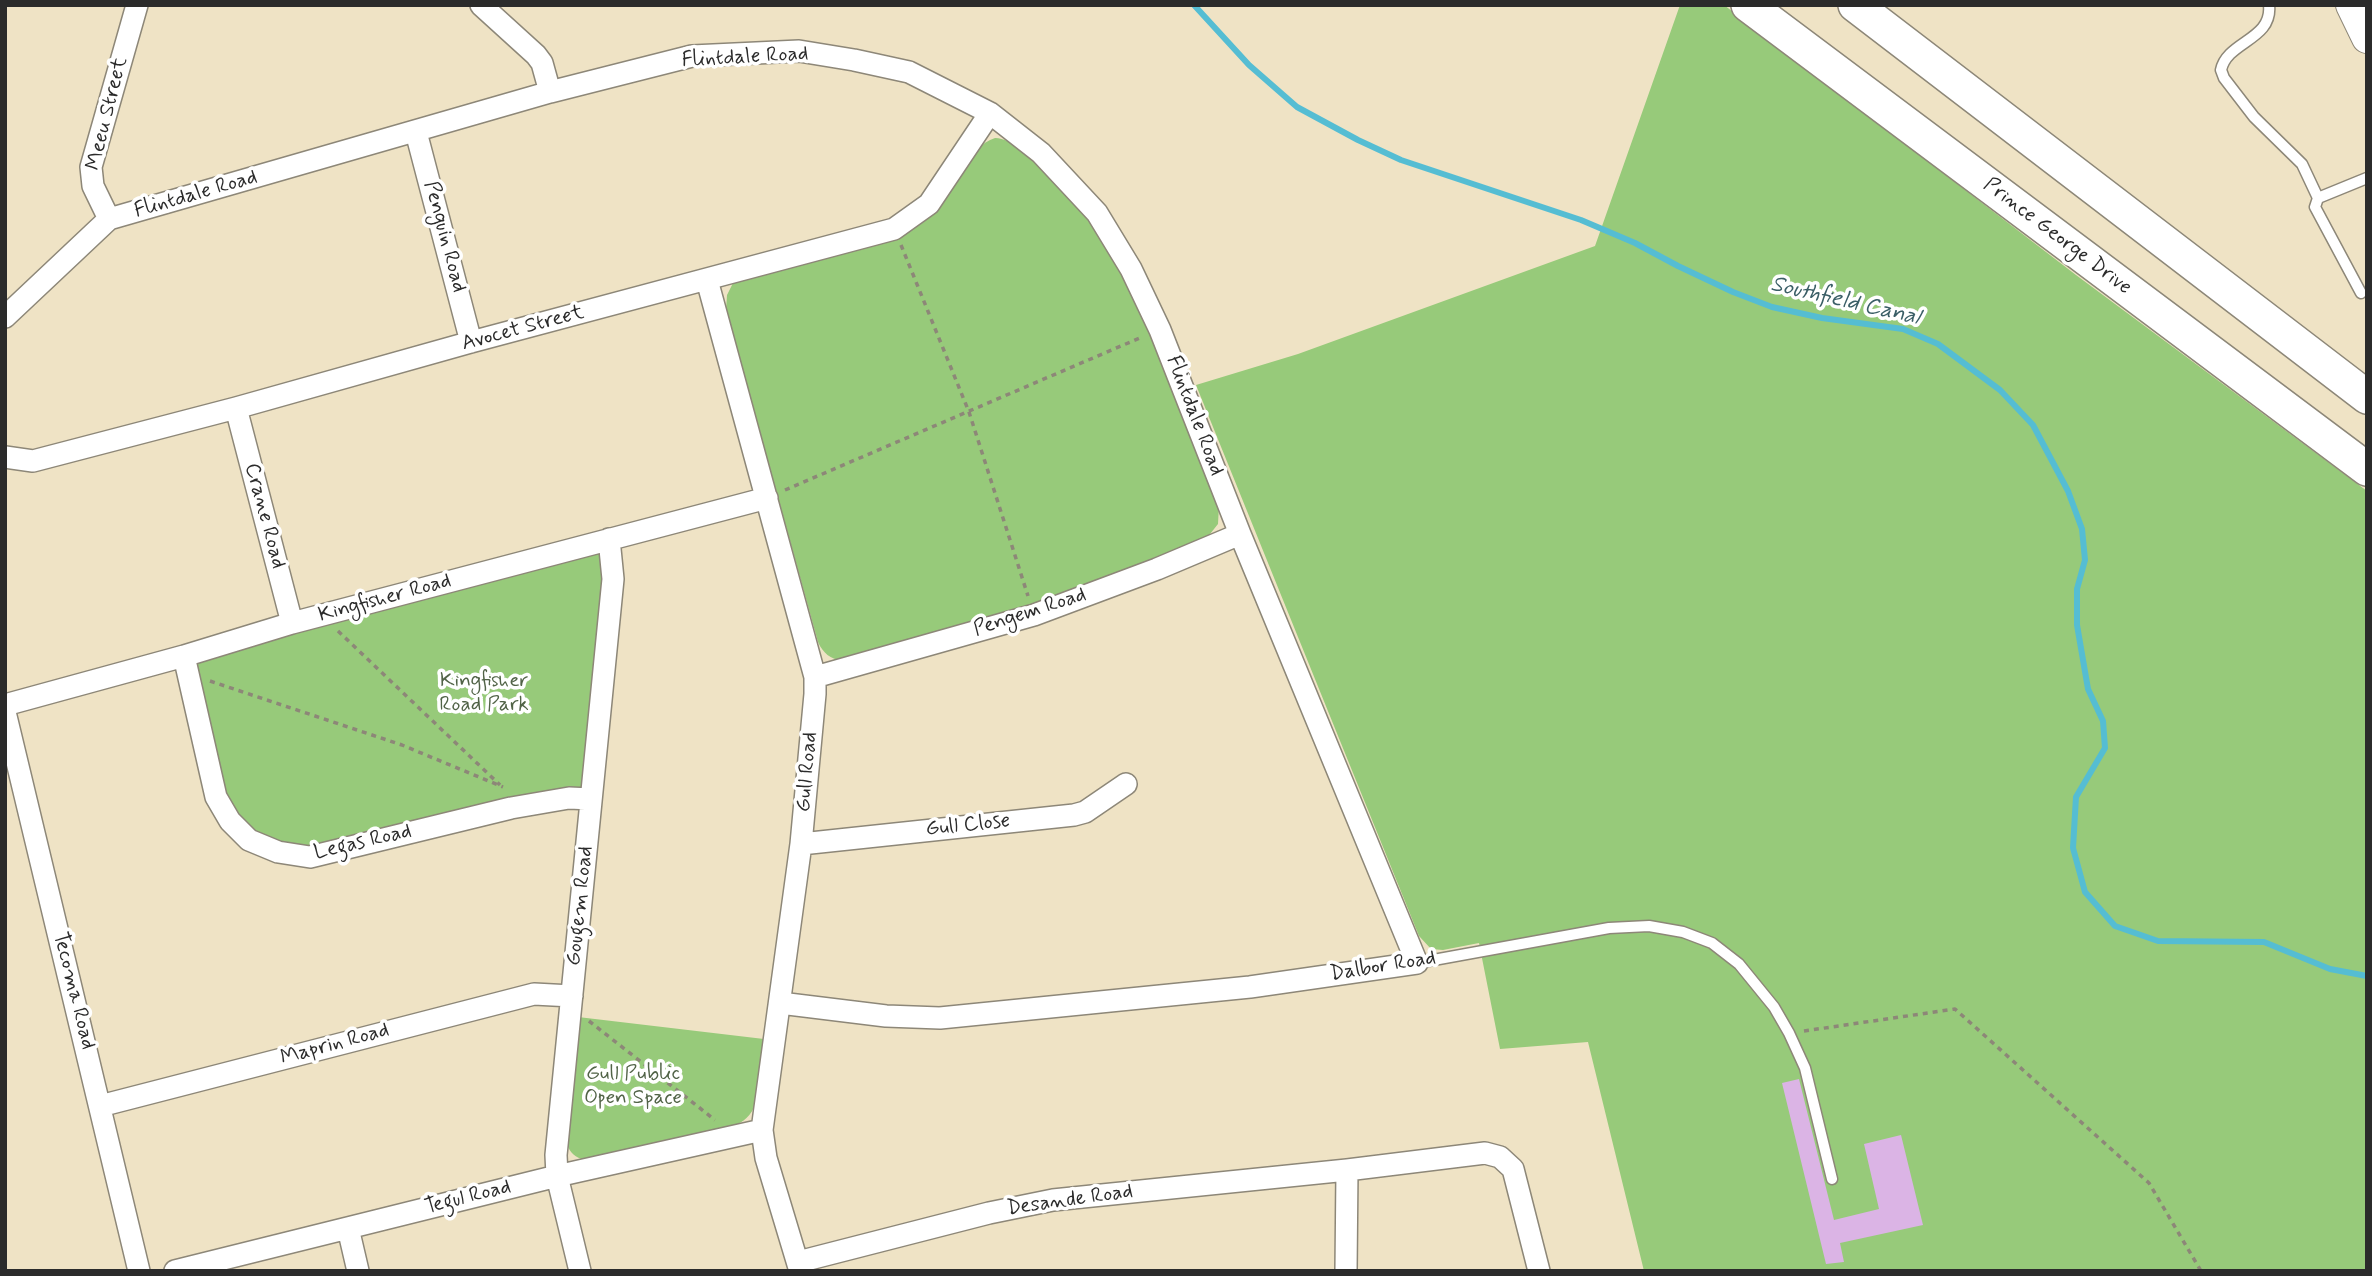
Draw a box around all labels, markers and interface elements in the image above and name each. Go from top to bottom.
street label: Flintdale Road [681,42,809,74]
street label: Meeu Street [82,55,134,173]
street label: Flintdale Road [132,165,260,225]
street label: Prince George Drive [1978,173,2136,301]
street label: Penguin Road [417,179,471,295]
water label: Southfield Canal [1768,271,1922,333]
street label: Avocet Street [459,301,587,357]
street label: Flintdale Road [1160,352,1228,480]
street label: Crane Road [238,461,290,571]
street label: Kingfisher Road [316,569,454,629]
street label: Pengem Road [970,583,1090,643]
park label: Kingfisher Road Park [439,669,529,719]
street label: Gull Road [792,731,824,813]
street label: Gull Close [924,809,1012,843]
street label: Legas Road [312,820,414,866]
street label: Gougem Road [562,845,600,967]
street label: Tecoma Road [46,930,100,1052]
street label: Dalbor Road [1328,946,1438,988]
street label: Maprin Road [278,1018,392,1072]
park label: Gull Public Open Space [584,1062,682,1112]
street label: Tegul Road [422,1175,514,1221]
street label: Desande Road [1005,1180,1135,1222]

